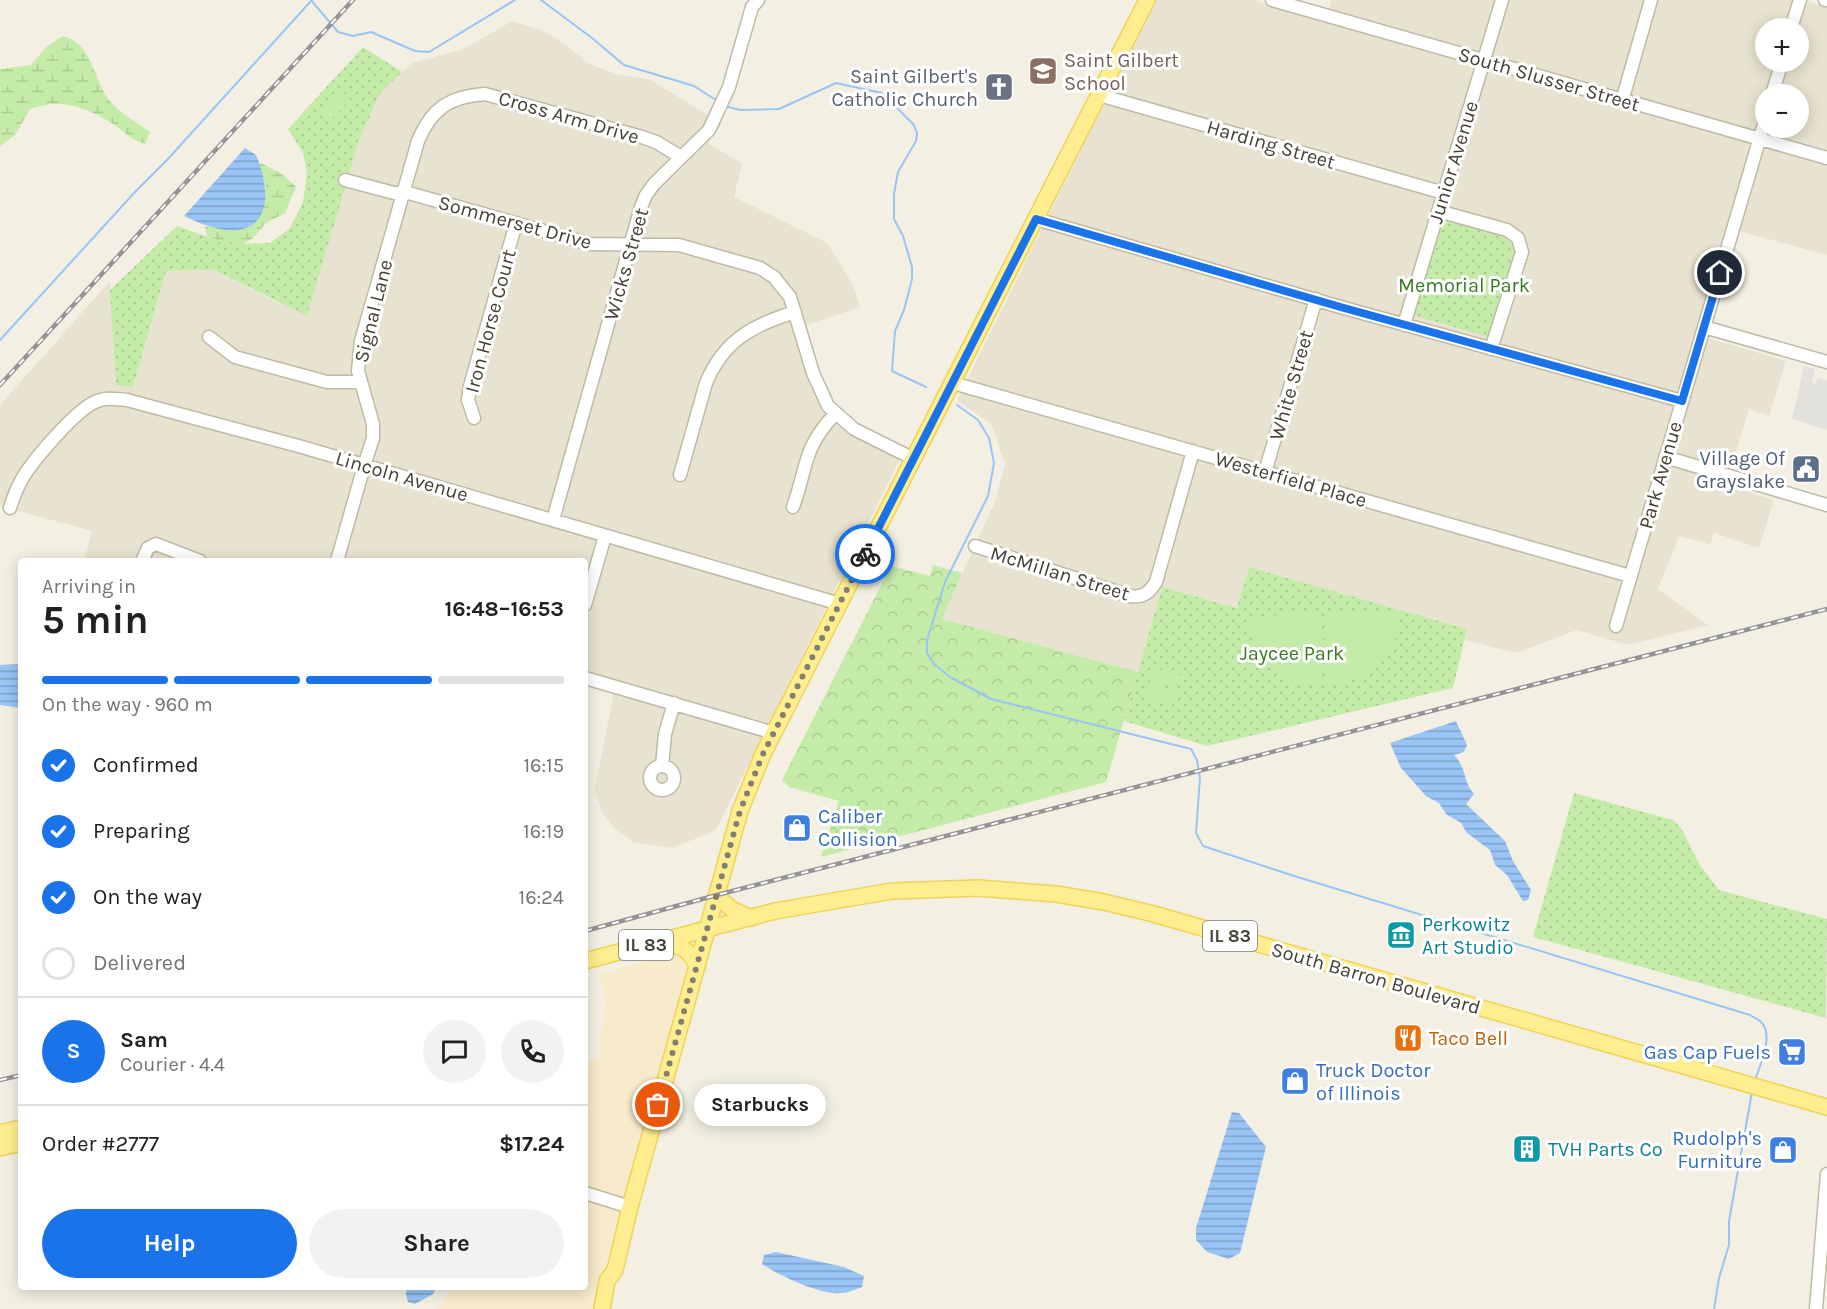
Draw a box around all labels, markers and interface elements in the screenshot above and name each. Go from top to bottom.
map controls [1755,18,1809,138]
button: + [1755,18,1809,72]
street label: South Slusser Street [1456,43,1643,116]
place label: Saint Gilbert School [1064,49,1179,95]
school or university icon: Saint Gilbert School [1027,55,1059,87]
place label: Saint Gilbert's Catholic Church [832,65,978,111]
church icon: Saint Gilbert's Catholic Church [983,71,1015,103]
button: − [1755,84,1809,138]
street label: Cross Arm Drive [496,86,642,149]
street label: Junior Avenue [1424,98,1483,226]
street label: Harding Street [1204,115,1338,174]
street label: Sommerset Drive [436,191,594,254]
street label: Wicks Street [599,205,654,323]
street label: Iron Horse Court [460,246,521,395]
pin [1694,247,1745,298]
icon: home [1703,256,1736,289]
street label: Signal Lane [350,257,397,365]
park label: Memorial Park [1398,274,1530,297]
street label: White Street [1265,327,1318,443]
street label: Park Avenue [1634,419,1687,532]
street label: Lincoln Avenue [333,447,471,506]
street label: Westerfield Place [1212,447,1369,512]
place label: Village Of Grayslake [1696,447,1785,493]
public building icon: Village Of Grayslake [1790,453,1822,485]
courier [835,524,895,584]
icon: bike [849,538,882,571]
street label: McMillan Street [988,541,1133,606]
text: Arriving in [42,575,136,598]
text: 16:48–16:53 [444,596,564,622]
text: 5 min [42,597,149,643]
park label: Jaycee Park [1240,642,1344,665]
text: On the way · 960 m [42,693,213,716]
icon: check [42,749,75,782]
text: Confirmed [93,752,199,778]
text: 16:15 [523,754,564,777]
place label: Caliber Collision [818,805,898,851]
shop icon: Caliber Collision [781,812,813,844]
icon: check [42,815,75,848]
text: Preparing [93,818,190,844]
text: 16:19 [523,820,564,843]
icon: check [42,881,75,914]
text: On the way [93,884,202,910]
text: 16:24 [519,886,564,909]
place label: Perkowitz Art Studio [1422,913,1513,959]
museum icon: Perkowitz Art Studio [1385,919,1417,951]
road number: IL 83 [1203,921,1257,951]
road number: IL 83 [619,930,673,960]
street label: South Barron Boulevard [1269,938,1483,1019]
text: Delivered [93,950,186,976]
button: chat [423,1020,486,1083]
button: phone [501,1020,564,1083]
restaurant icon: Taco Bell [1392,1022,1424,1054]
text: Sam [120,1027,168,1053]
place label: Taco Bell [1429,1027,1508,1050]
supermarket icon: Gas Cap Fuels [1776,1036,1808,1068]
text: S [66,1038,81,1064]
place label: Gas Cap Fuels [1644,1041,1771,1064]
text: Courier · 4.4 [120,1053,225,1076]
place label: Truck Doctor of Illinois [1316,1059,1431,1105]
shop icon: Truck Doctor of Illinois [1279,1065,1311,1097]
pin [632,1079,683,1130]
callout: Starbucks [694,1084,826,1126]
icon: bag [641,1088,674,1121]
text: Starbucks [711,1093,809,1116]
place label: Rudolph's Furniture [1672,1127,1762,1173]
text: Order #2777 [42,1131,159,1157]
text: $17.24 [499,1131,564,1157]
building icon: TVH Parts Co [1511,1133,1543,1165]
shop icon: Rudolph's Furniture [1767,1134,1799,1166]
place label: TVH Parts Co [1548,1138,1663,1161]
button: Help [42,1209,297,1278]
button: Share [309,1209,564,1278]

